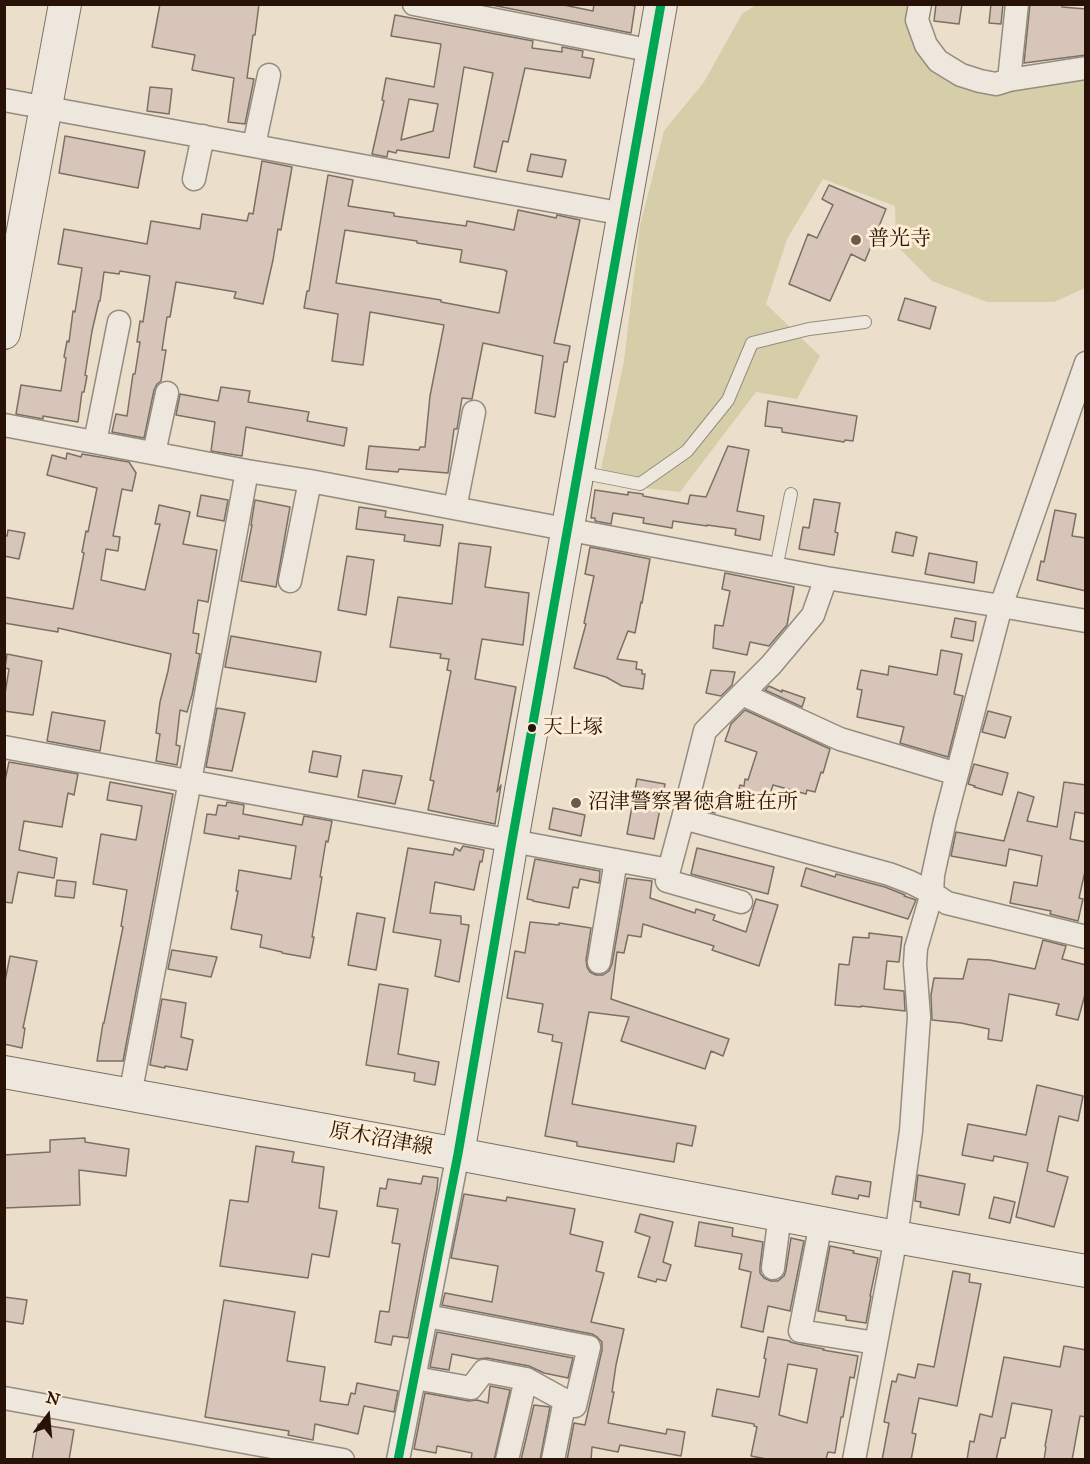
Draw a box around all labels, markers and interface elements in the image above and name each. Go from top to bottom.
place label: 普光寺 [868,227,931,253]
marker: 普光寺 [849,233,863,247]
place label: 天上塚 [543,716,603,740]
marker: 天上塚 [526,722,538,734]
place label: 沼津警察署徳倉駐在所 [588,790,798,816]
marker: 沼津警察署徳倉駐在所 [569,796,583,810]
street label: 原木沼津線 [327,1118,435,1162]
north arrow [18,1386,78,1446]
text: N [44,1387,62,1409]

